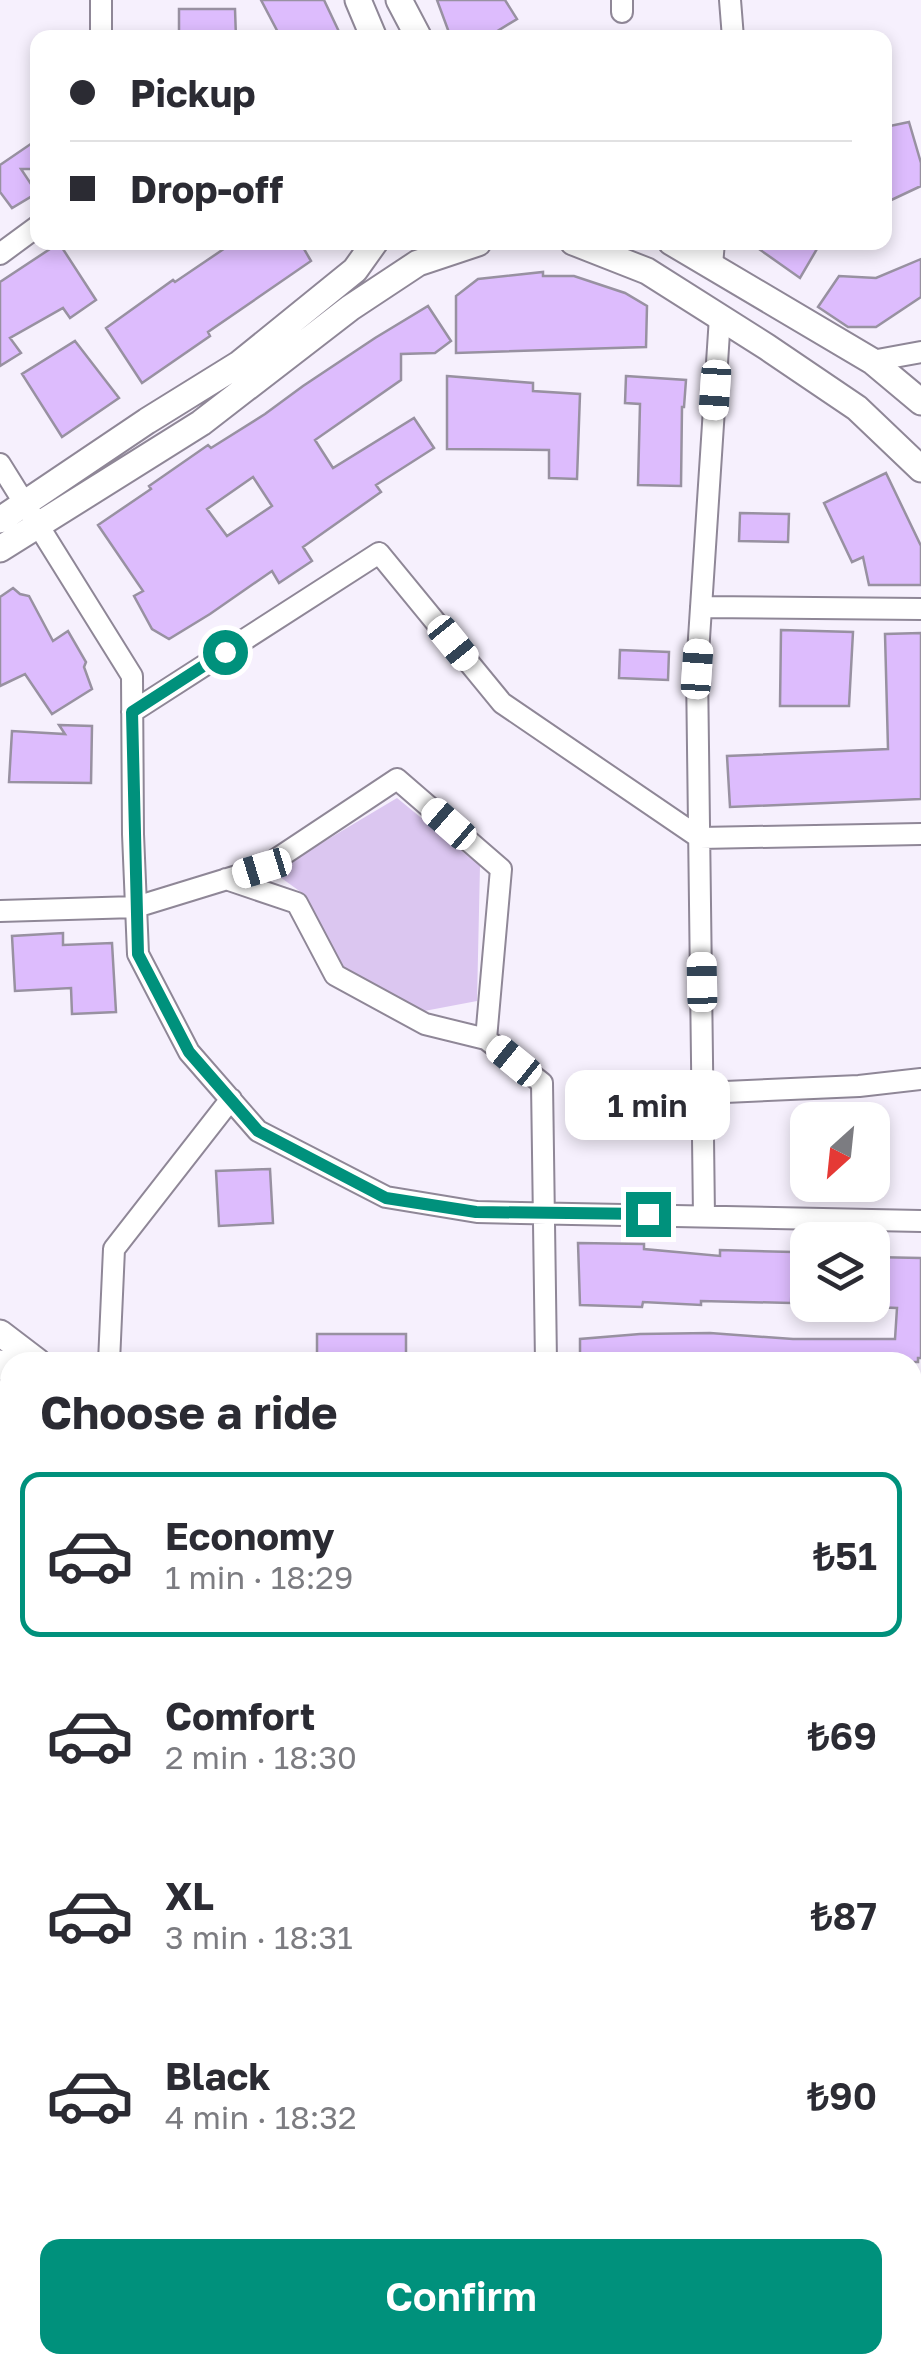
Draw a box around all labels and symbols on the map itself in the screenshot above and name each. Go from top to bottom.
car [698,359,732,421]
car [422,610,484,676]
route start [203,630,248,675]
car [680,638,714,700]
car [417,793,481,855]
car [229,845,295,891]
car [686,952,718,1012]
car [481,1030,547,1092]
callout: 1 min [566,1069,730,1139]
north arrow [790,1102,890,1202]
route end [626,1192,671,1237]

